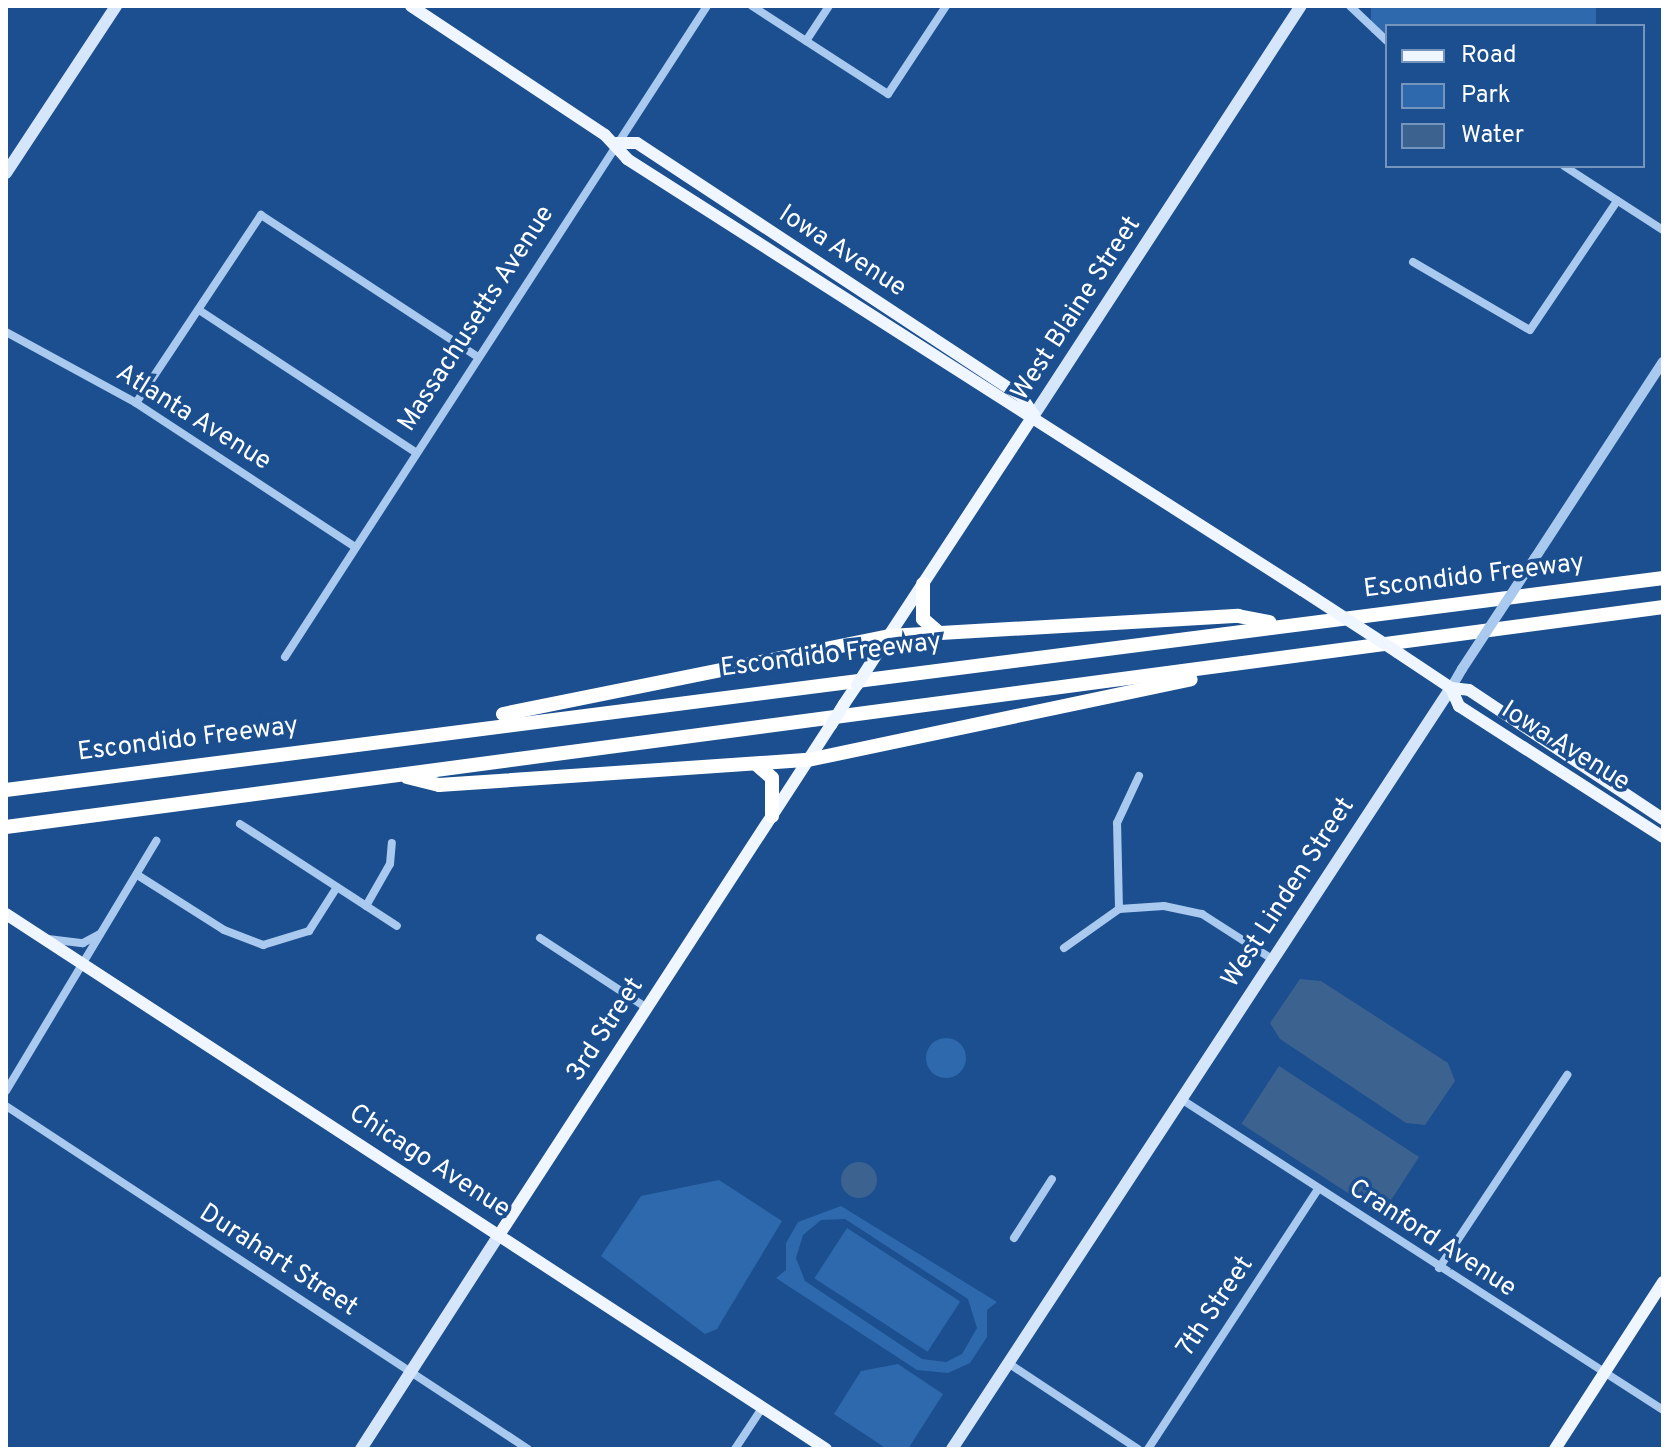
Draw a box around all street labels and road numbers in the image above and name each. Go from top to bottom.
street label: Iowa Avenue [772,199,912,305]
street label: Massachusetts Avenue [392,200,562,438]
street label: West Blaine Street [1006,211,1148,407]
street label: Atlanta Avenue [109,358,277,478]
street label: Escondido Freeway [1362,548,1586,606]
street label: Escondido Freeway [719,627,943,685]
street label: Iowa Avenue [1495,695,1635,799]
street label: Escondido Freeway [76,711,300,769]
street label: West Linden Street [1216,792,1362,994]
street label: 3rd Street [561,972,651,1088]
street label: Chicago Avenue [342,1098,516,1226]
street label: Cranford Avenue [1342,1173,1522,1305]
street label: Durahart Street [193,1198,363,1324]
street label: 7th Street [1171,1251,1261,1363]

